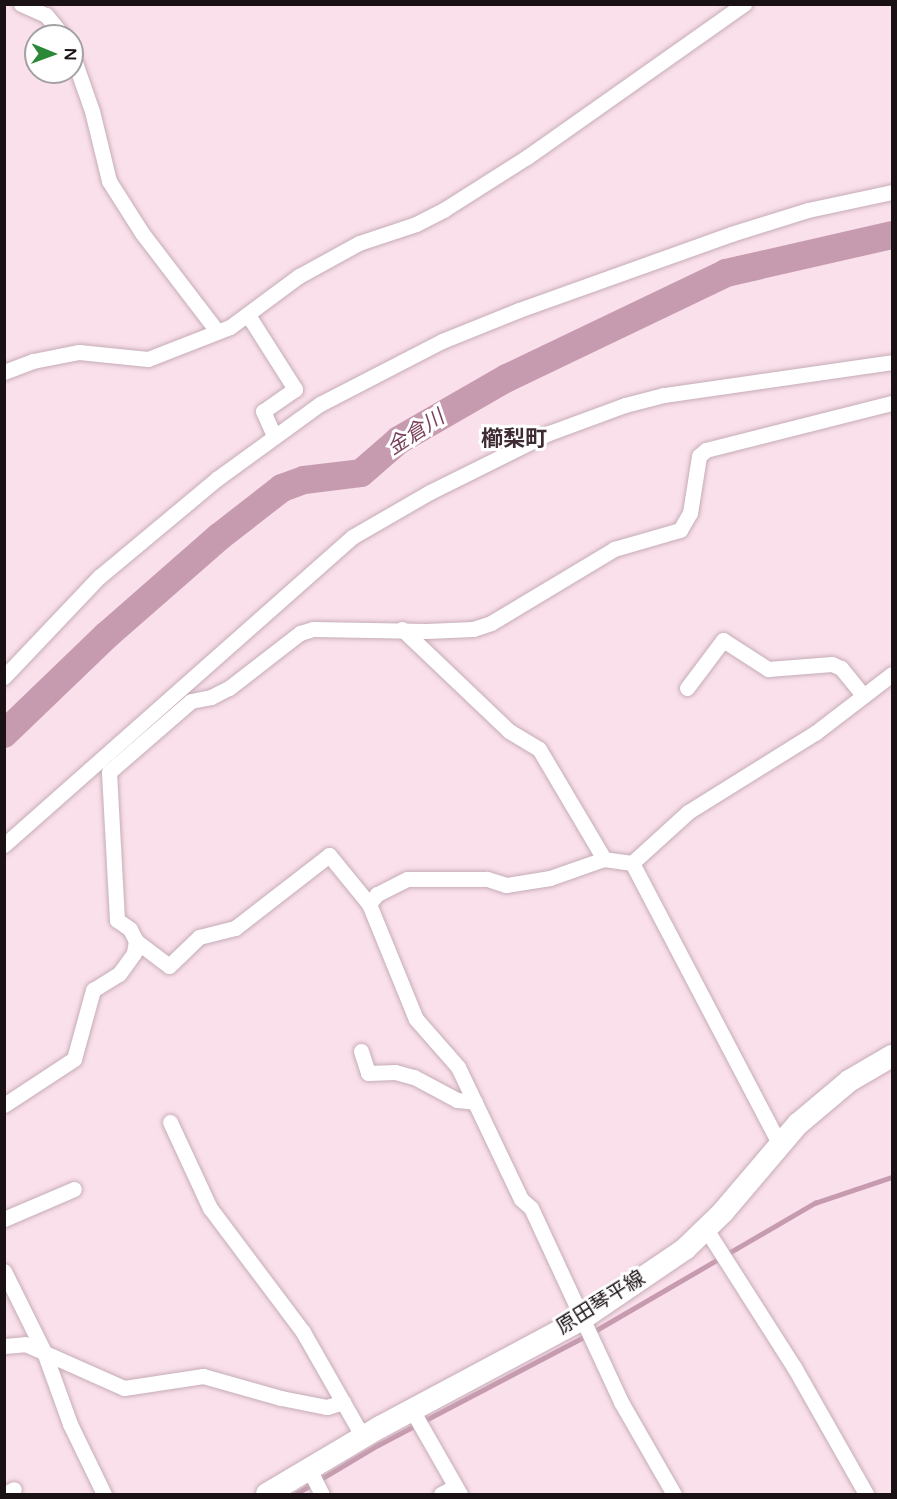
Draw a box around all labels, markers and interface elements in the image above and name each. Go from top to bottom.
north arrow [24,24,84,84]
text: N [60,48,80,61]
water label: 金倉川 [383,405,449,461]
district label: 櫛梨町 [481,427,547,453]
street label: 原田琴平線 [552,1266,650,1340]

